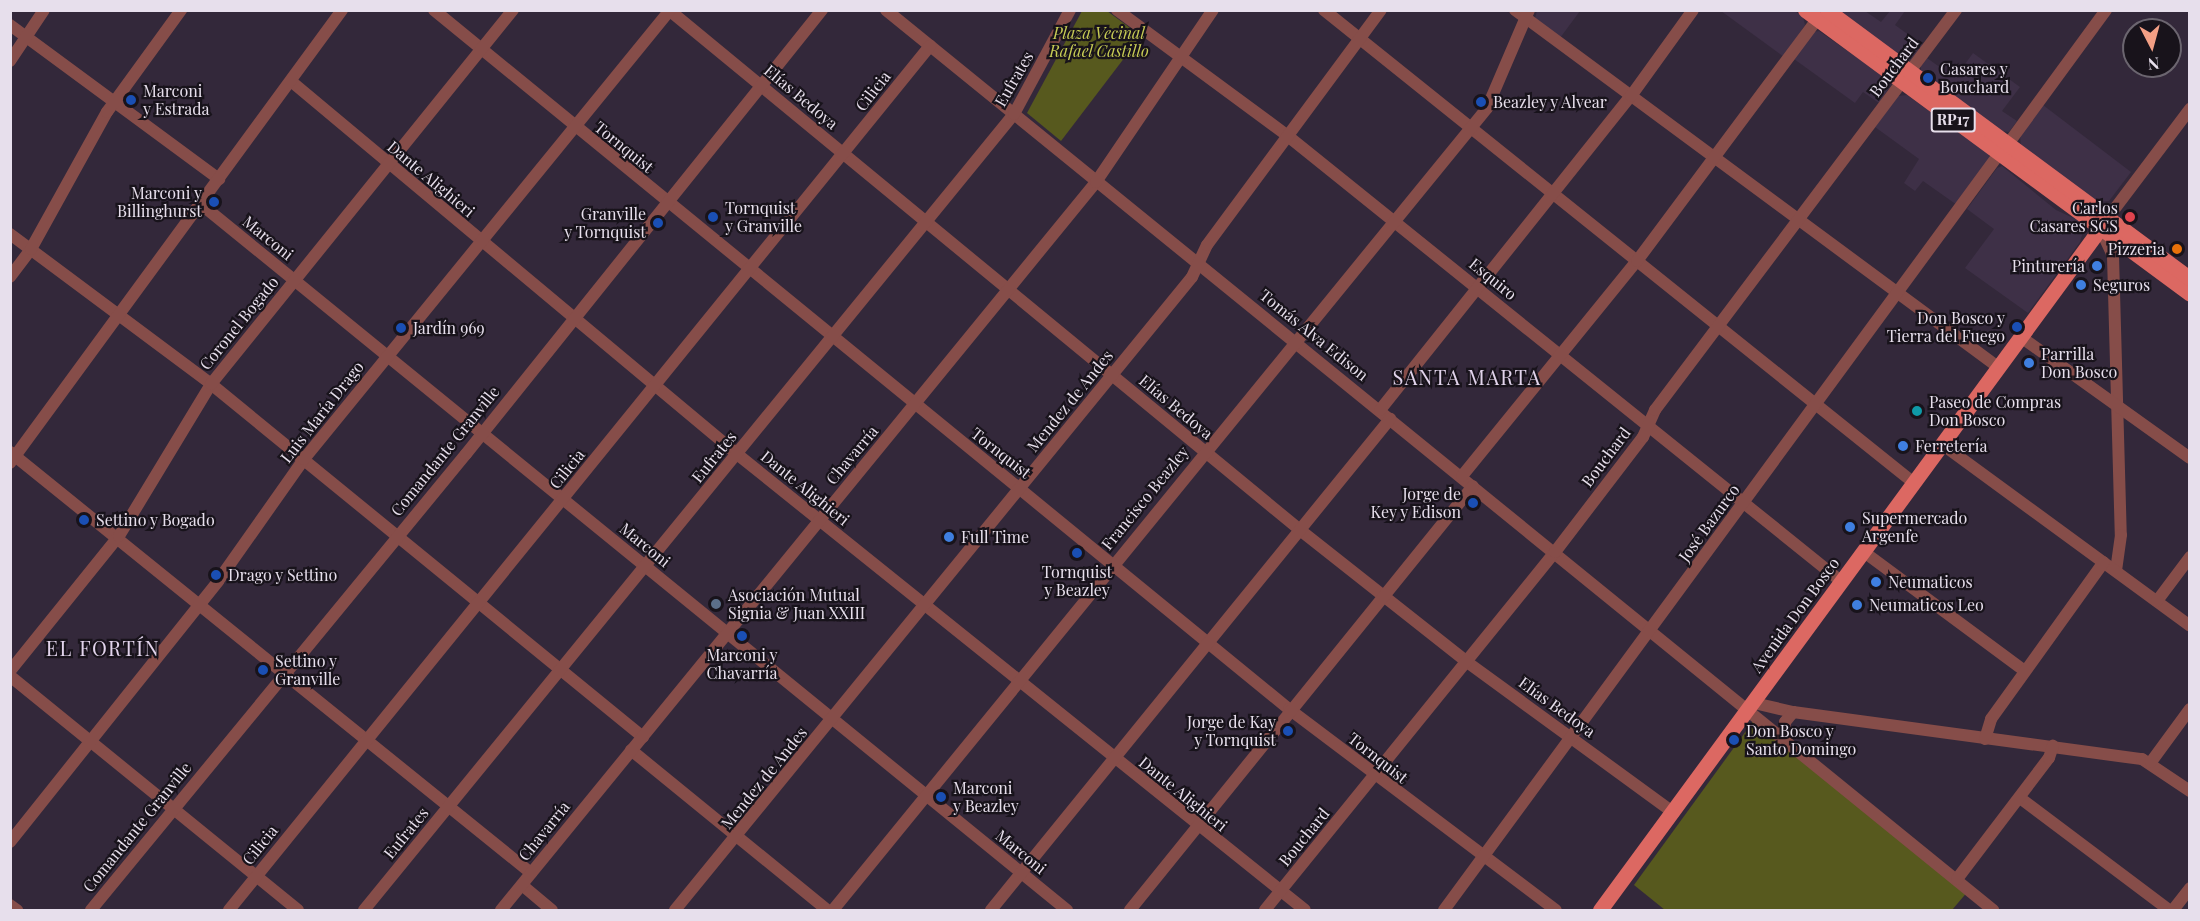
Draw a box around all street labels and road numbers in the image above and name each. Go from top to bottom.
street label: Bouchard [1865,34,1923,100]
street label: Eufrates [991,48,1037,110]
street label: Elías Bedoya [760,61,842,133]
street label: Cilicia [851,67,895,115]
road number: RP17 [1930,108,1976,132]
street label: Tornquist [591,117,657,177]
street label: Dante Alighieri [383,137,479,221]
street label: Marconi [239,212,297,264]
street label: Esquiro [1465,254,1521,304]
street label: Coronel Bogado [195,272,283,374]
street label: Tomás Alva Edison [1256,285,1372,385]
street label: Mendez de Andes [1023,346,1117,456]
street label: Luis María Drago [276,357,368,467]
street label: Elías Bedoya [1135,371,1217,443]
street label: Comandante Granville [387,382,503,520]
street label: Chavarría [822,422,882,488]
street label: Tornquist [967,424,1035,482]
street label: Bouchard [1577,424,1635,490]
street label: Eufrates [688,428,740,486]
street label: Francisco Beazley [1097,442,1193,554]
street label: Cilicia [545,445,589,493]
street label: Dante Alighieri [757,446,853,530]
street label: José Bazurco [1674,480,1744,566]
street label: Marconi [616,519,674,571]
street label: Avenida Don Bosco [1747,554,1843,676]
street label: Elías Bedoya [1515,673,1599,741]
street label: Mendez de Andes [717,723,811,833]
street label: Tornquist [1344,729,1412,787]
street label: Dante Alighieri [1135,752,1231,836]
street label: Comandante Granville [79,758,195,896]
street label: Chavarría [514,797,574,865]
street label: Eufrates [380,804,432,862]
street label: Bouchard [1275,804,1333,870]
street label: Cilicia [238,821,282,869]
street label: Marconi [992,826,1050,878]

